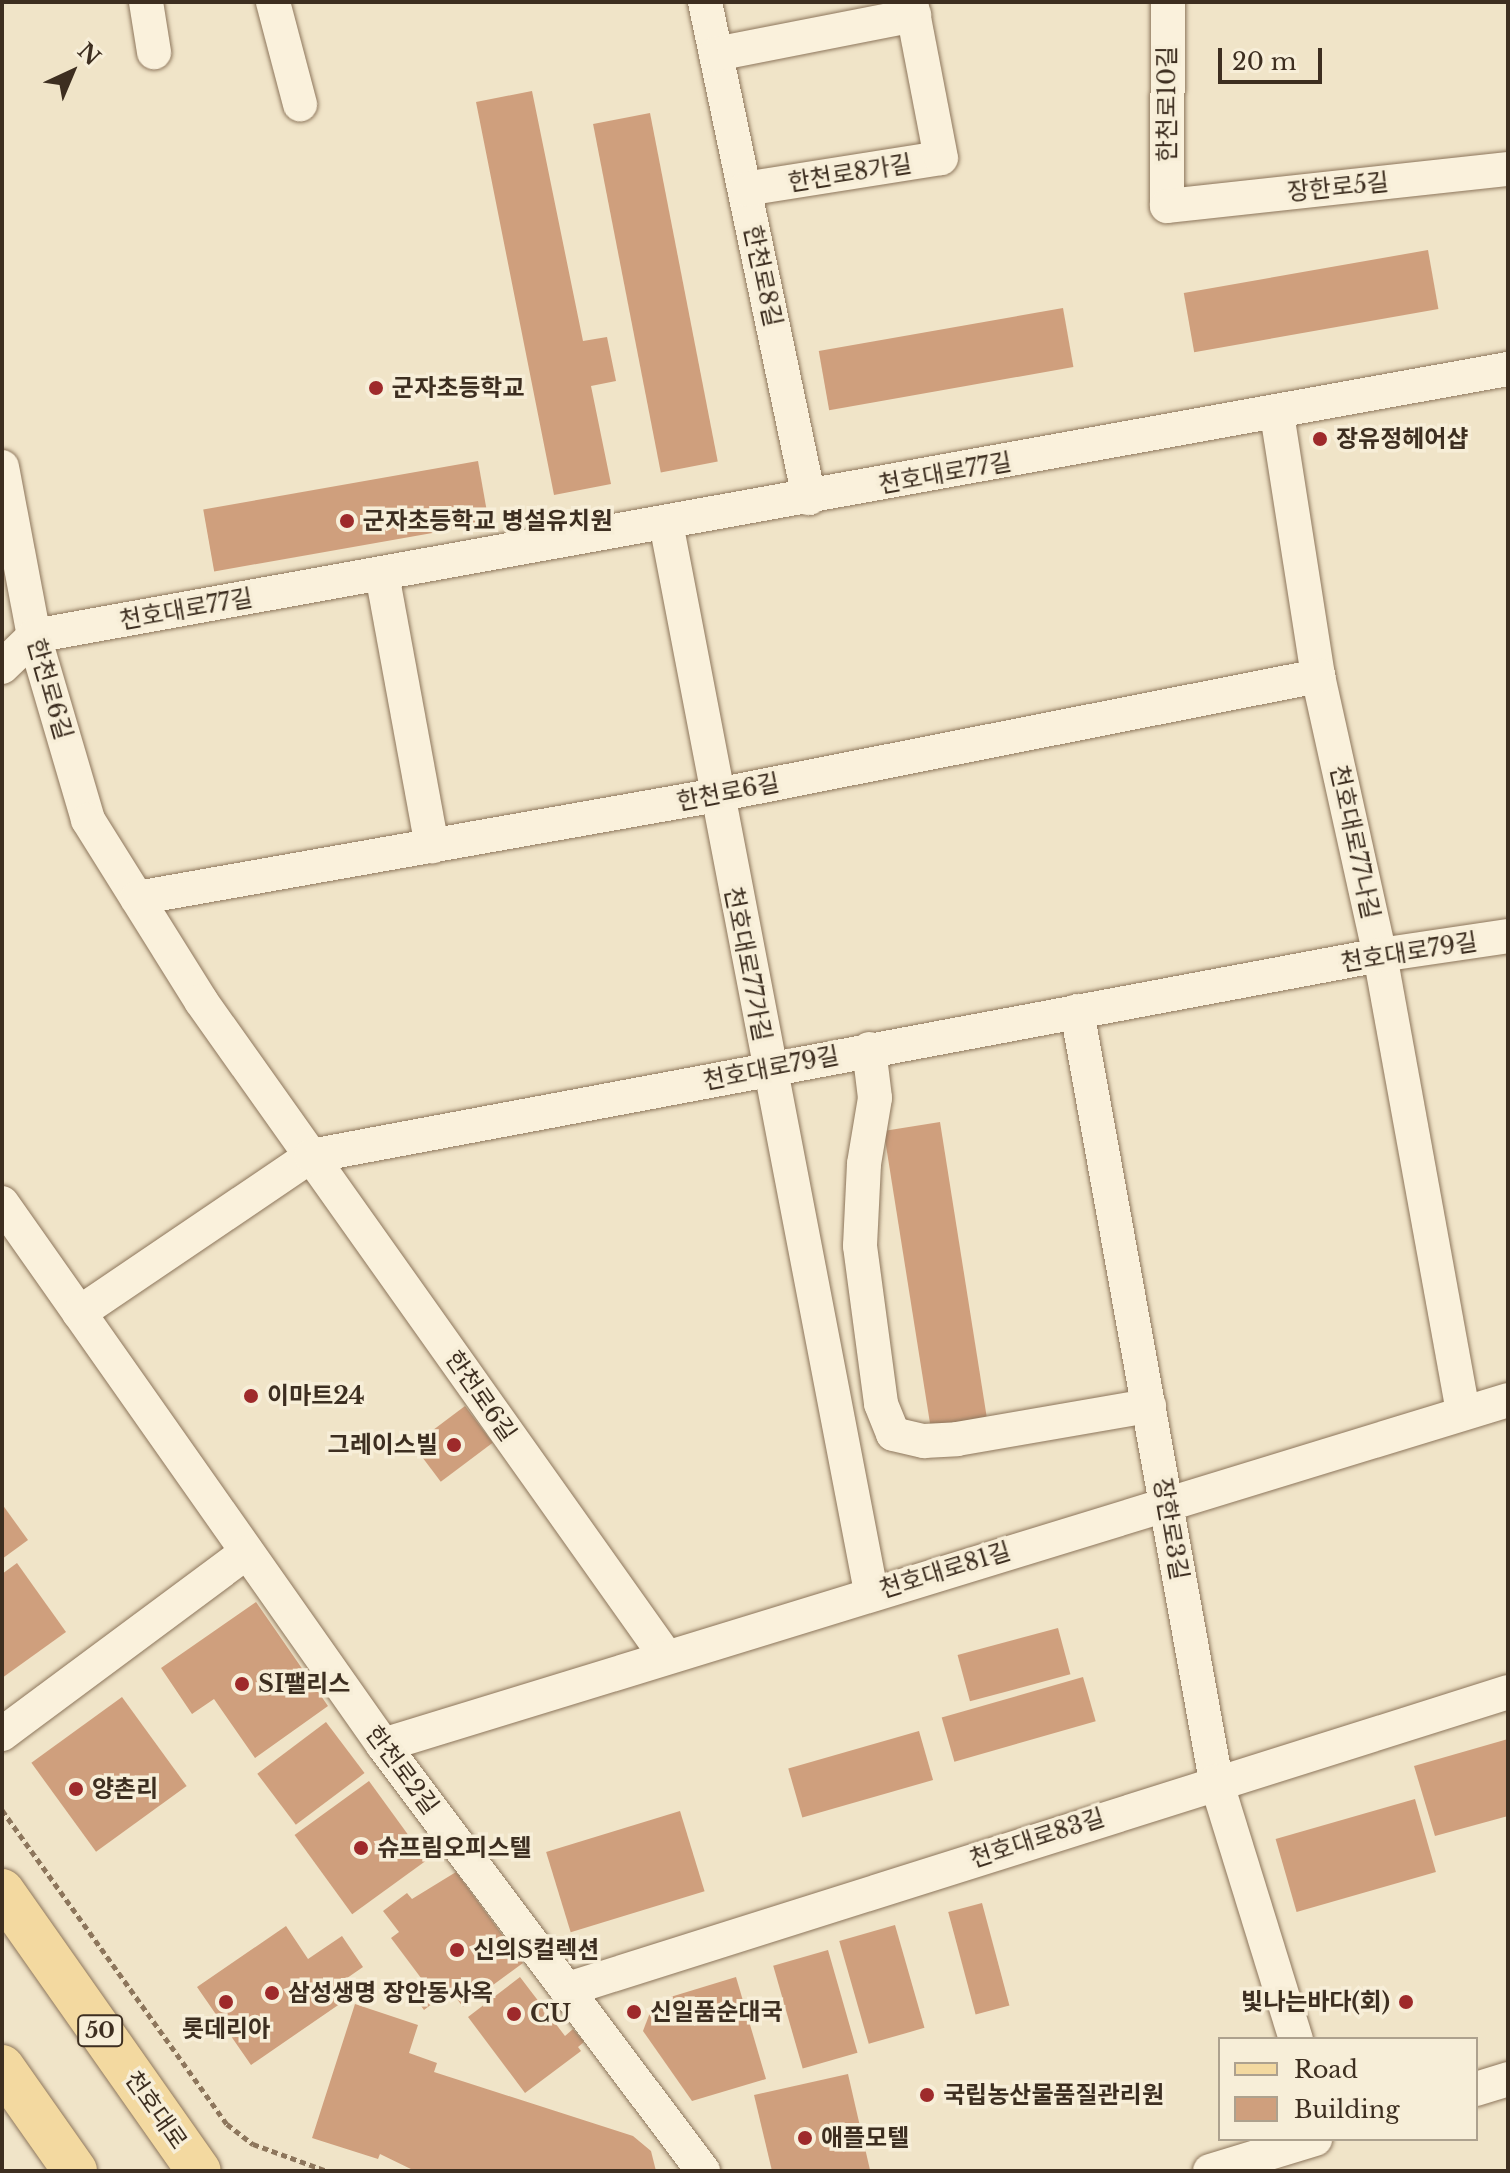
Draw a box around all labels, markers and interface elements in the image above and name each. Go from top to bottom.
north arrow [32,32,112,112]
scale bar [1222,32,1326,82]
text: N [72,37,106,71]
street label: 한천로10길 [1153,46,1181,162]
text: 20 m [1232,47,1297,76]
street label: 한천로8가길 [786,149,914,197]
street label: 장한로5길 [1286,167,1390,207]
street label: 한천로8길 [738,223,788,329]
place label: 군자초등학교 [392,374,524,402]
marker: 군자초등학교 [367,379,385,397]
place label: 장유정헤어샵 [1336,425,1468,453]
marker: 장유정헤어샵 [1311,430,1329,448]
street label: 천호대로77길 [876,447,1014,499]
place label: 군자초등학교 병설유치원 [363,507,612,535]
marker: 군자초등학교 병설유치원 [338,512,356,530]
street label: 천호대로77길 [117,583,255,635]
street label: 한천로6길 [22,635,78,743]
street label: 천호대로77나길 [1325,762,1385,922]
street label: 한천로6길 [674,768,782,816]
street label: 천호대로77가길 [719,884,777,1044]
street label: 천호대로79길 [1339,927,1479,977]
street label: 천호대로79길 [701,1041,841,1095]
street label: 한천로6길 [439,1345,523,1447]
place label: 이마트24 [267,1382,365,1410]
marker: 이마트24 [242,1387,260,1405]
place label: 그레이스빌 [328,1431,438,1459]
marker: 그레이스빌 [445,1436,463,1454]
street label: 장한로3길 [1148,1476,1194,1582]
street label: 천호대로81길 [876,1536,1014,1604]
place label: SI팰리스 [258,1670,350,1698]
marker: SI팰리스 [233,1675,251,1693]
street label: 한천로2길 [359,1720,445,1820]
place label: 양촌리 [92,1775,158,1803]
marker: 양촌리 [67,1780,85,1798]
street label: 천호대로83길 [966,1803,1108,1873]
place label: 슈프림오피스텔 [377,1834,532,1862]
marker: 슈프림오피스텔 [352,1839,370,1857]
place label: 신의S컬렉션 [473,1936,599,1964]
marker: 신의S컬렉션 [448,1941,466,1959]
place label: 삼성생명 장안동사옥 [288,1979,493,2007]
marker: 삼성생명 장안동사옥 [263,1984,281,2002]
place label: 빛나는바다(회) [1241,1988,1390,2016]
marker: 롯데리아 [217,1993,235,2011]
marker: 빛나는바다(회) [1397,1993,1415,2011]
place label: 신일품순대국 [650,1998,782,2026]
place label: CU [530,2000,571,2028]
marker: 신일품순대국 [625,2003,643,2021]
marker: CU [505,2005,523,2023]
road number: 50 [76,2013,124,2049]
place label: 롯데리아 [182,2015,270,2043]
legend [1218,2037,1478,2141]
text: Road [1294,2055,1358,2084]
street label: 천호대로 [119,2066,193,2154]
place label: 국립농산물품질관리원 [943,2081,1164,2109]
marker: 국립농산물품질관리원 [918,2086,936,2104]
text: Building [1294,2095,1400,2124]
place label: 애플모텔 [821,2124,909,2152]
marker: 애플모텔 [796,2129,814,2147]

